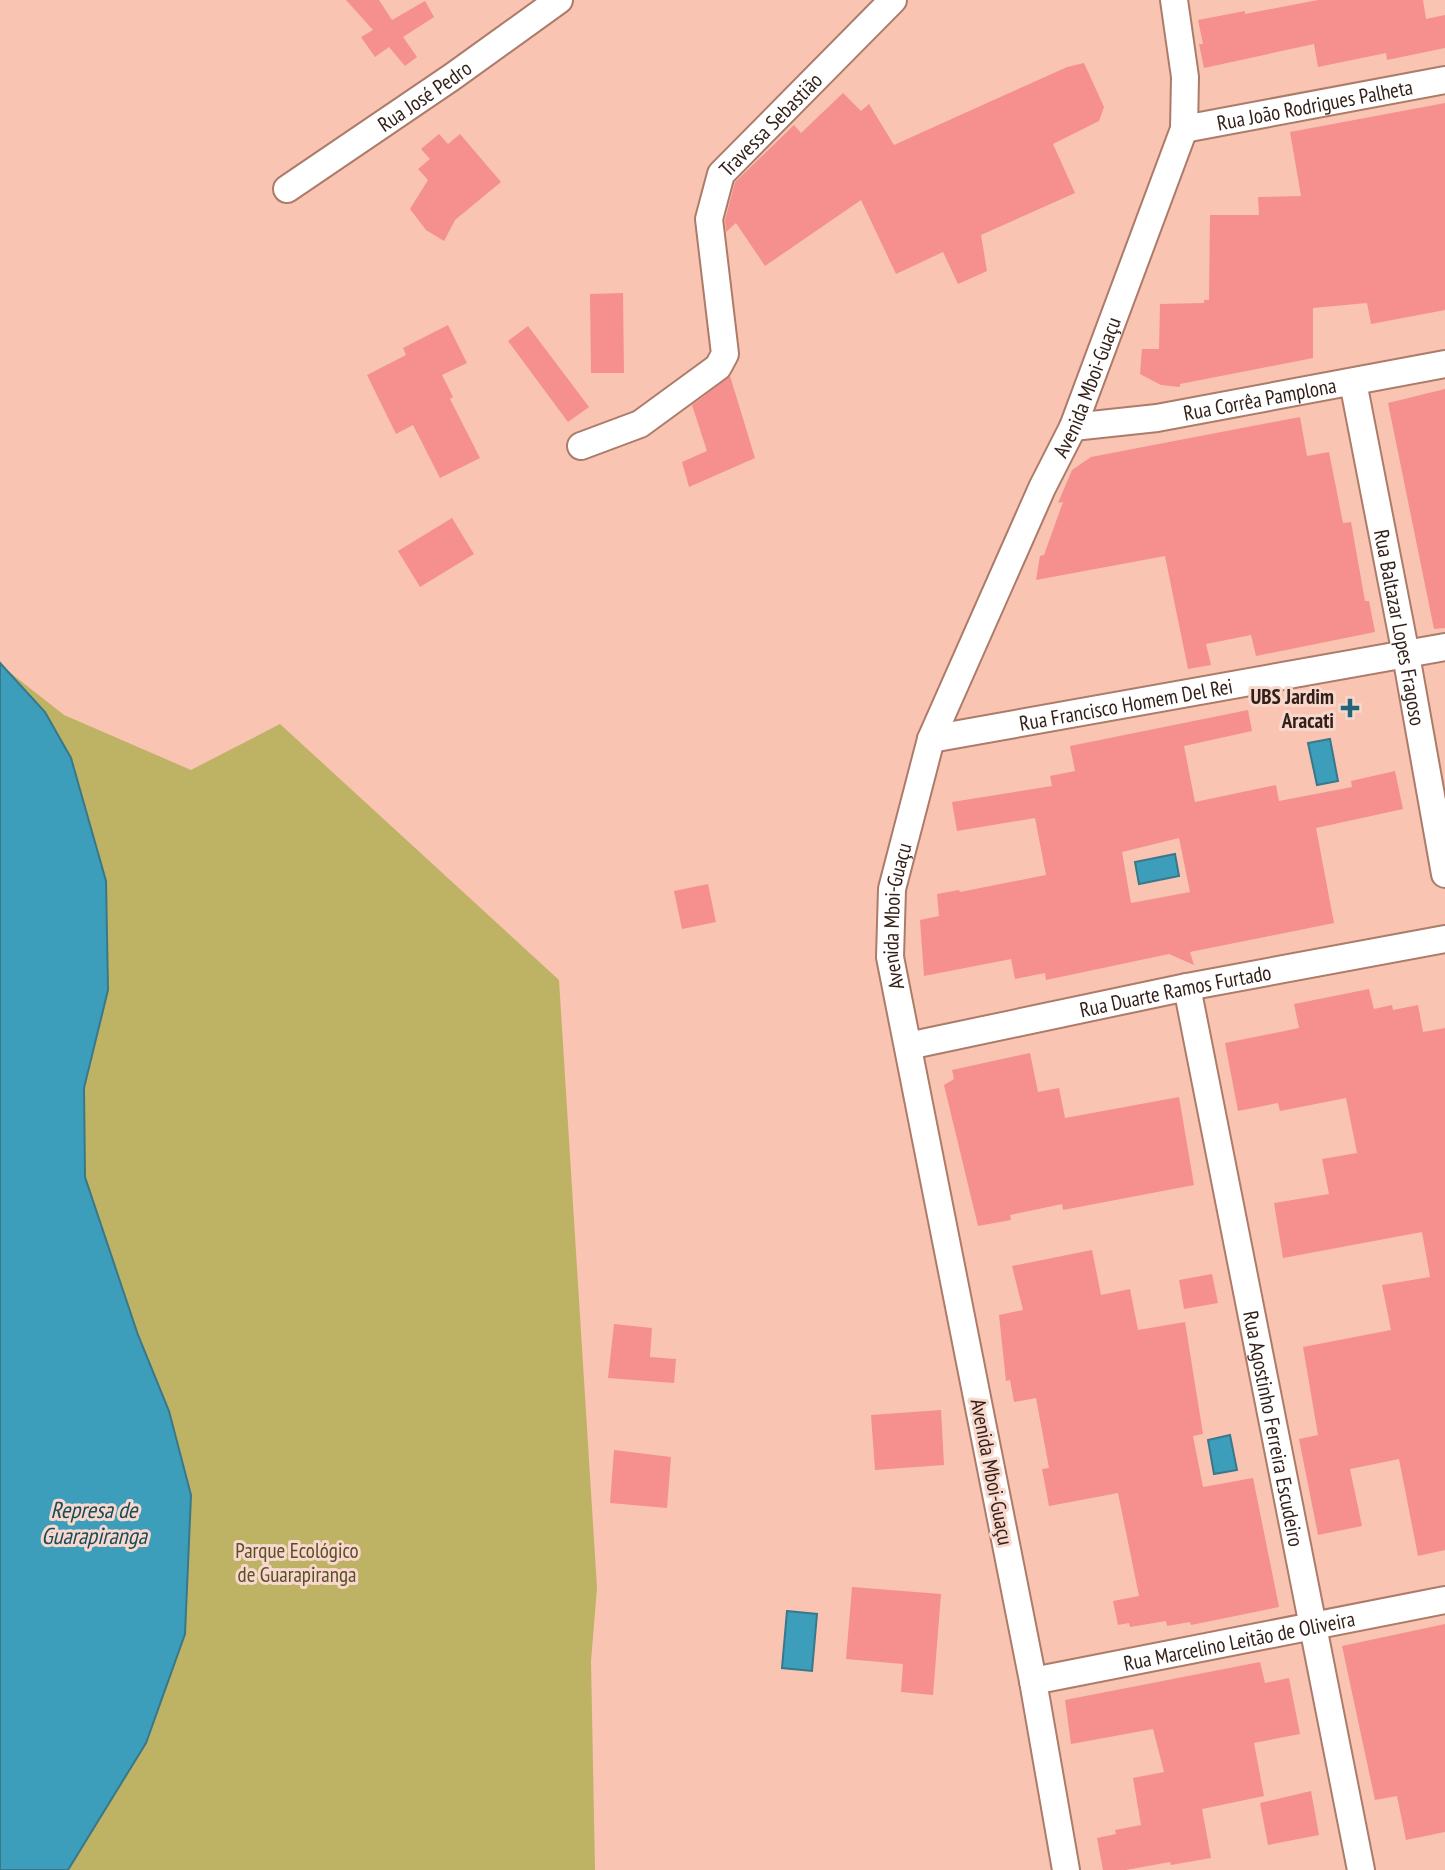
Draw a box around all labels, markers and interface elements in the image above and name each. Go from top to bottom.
street label: Rua José Pedro [372,54,477,137]
street label: Travessa Sebastião [713,66,828,182]
street label: Rua João Rodrigues Palheta [1215,73,1415,136]
street label: Avenida Mboi-Guaçu [1046,313,1126,462]
street label: Rua Corrêa Pamplona [1181,371,1338,426]
street label: Rua Baltazar Lopes Fragoso [1368,527,1432,728]
street label: Rua Francisco Homem Del Rei [1017,672,1235,736]
place label: UBS Jardim Aracati [1250,683,1334,734]
marker: UBS Jardim Aracati [1340,698,1360,718]
street label: Avenida Mboi-Guaçu [876,840,917,992]
street label: Rua Duarte Ramos Furtado [1077,958,1273,1023]
street label: Rua Agostinho Ferreira Escudeiro [1238,1308,1310,1549]
street label: Avenida Mboi-Guaçu [965,1397,1019,1547]
water label: Represa de Guarapiranga [41,1495,149,1550]
park label: Parque Ecológico de Guarapiranga [235,1537,359,1588]
street label: Rua Marcelino Leitão de Oliveira [1121,1605,1357,1676]

